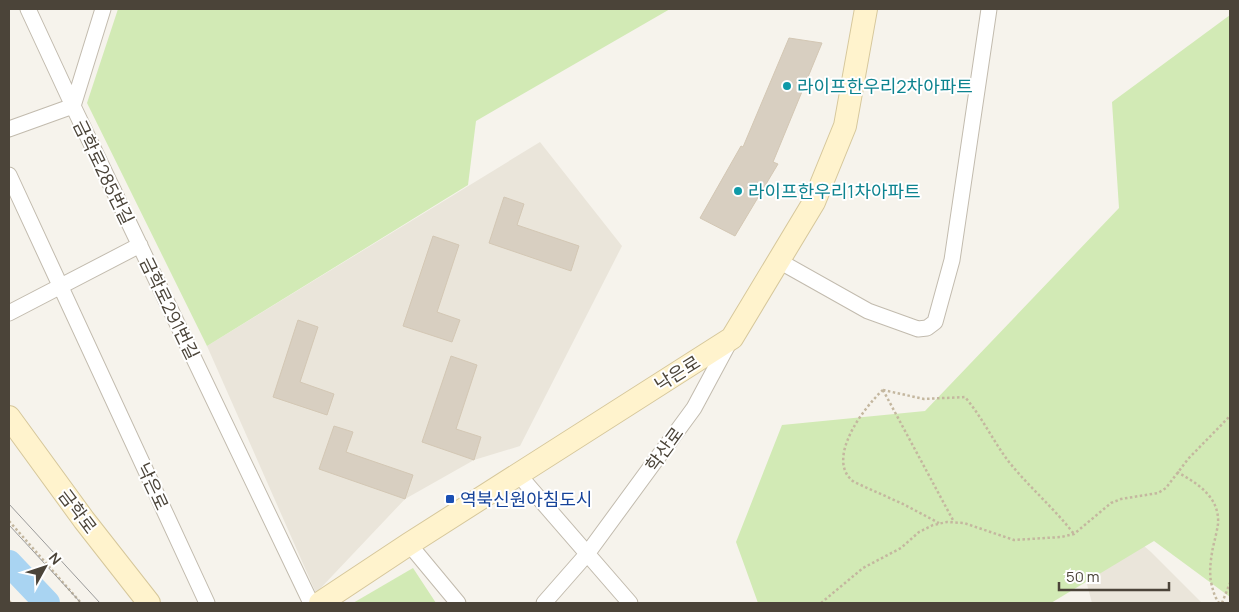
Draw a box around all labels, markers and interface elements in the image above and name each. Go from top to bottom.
place label: 라이프한우리2차아파트 [797,74,973,98]
marker: 라이프한우리2차아파트 [781,80,793,92]
street label: 금학로285번길 [68,116,140,228]
place label: 라이프한우리1차아파트 [748,179,921,203]
marker: 라이프한우리1차아파트 [732,185,744,197]
street label: 금학로291번길 [135,253,205,363]
street label: 낙은로 [650,350,704,396]
street label: 학산로 [640,422,688,476]
street label: 낙은로 [132,458,174,514]
street label: 금학로 [53,484,103,538]
place label: 역북신원아침도시 [460,487,592,511]
marker: 역북신원아침도시 [444,493,456,505]
north arrow [20,542,70,592]
text: N [45,548,66,568]
scale bar [1059,560,1169,592]
text: 50 m [1066,566,1100,587]

